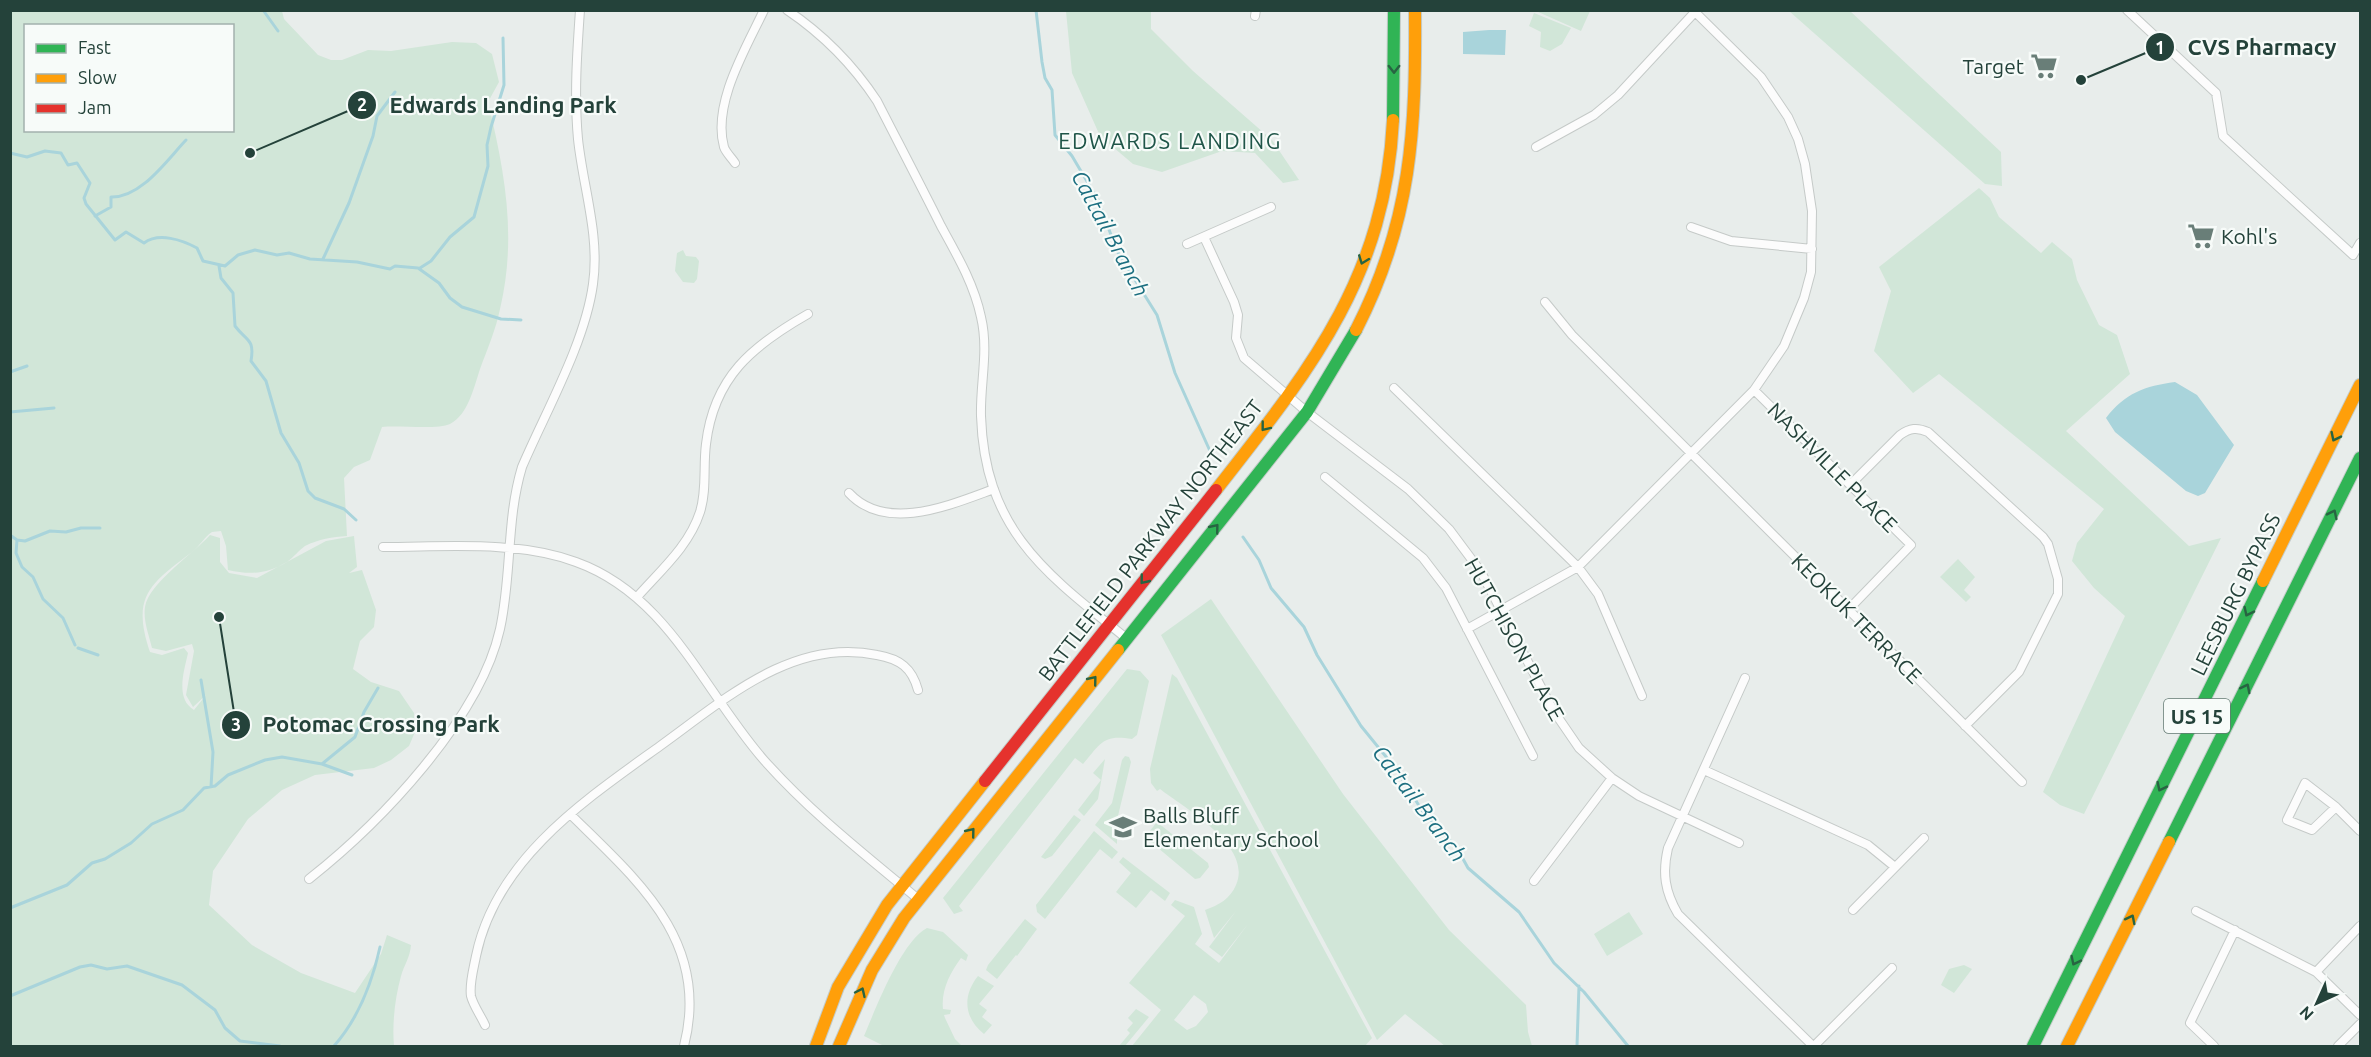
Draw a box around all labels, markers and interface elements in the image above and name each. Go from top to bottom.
legend [24,24,234,132]
callout: CVS Pharmacy [2145,27,2348,67]
text: CVS Pharmacy [2188,34,2337,59]
text: Fast [78,37,111,57]
text: 1 [2155,37,2165,57]
supermarket icon: Target [2029,51,2059,81]
place label: Target [1962,54,2024,78]
one-way arrow [1388,64,1400,73]
text: Slow [78,67,117,87]
callout: Edwards Landing Park [347,85,628,125]
text: Edwards Landing Park [390,92,617,117]
text: 2 [357,94,367,114]
text: Jam [78,97,112,117]
district label: EDWARDS LANDING [1058,128,1282,153]
water label: Cattail Branch [1067,166,1155,300]
supermarket icon: Kohl's [2186,221,2216,251]
place label: Kohl's [2221,224,2277,248]
one-way arrow [1358,254,1371,265]
street label: BATTLEFIELD PARKWAY NORTHEAST [1033,395,1267,685]
street label: NASHVILLE PLACE [1763,397,1903,537]
one-way arrow [1262,421,1273,432]
one-way arrow [2330,431,2342,442]
street label: LEESBURG BYPASS [2185,509,2285,679]
one-way arrow [2326,509,2337,520]
one-way arrow [1207,523,1218,534]
street label: KEOKUK TERRACE [1787,548,1927,688]
street label: HUTCHISON PLACE [1460,553,1570,725]
one-way arrow [1140,573,1151,584]
one-way arrow [2244,605,2255,616]
one-way arrow [1085,676,1096,687]
one-way arrow [2239,684,2251,695]
road number: US 15 [2164,699,2230,733]
callout: Potomac Crossing Park [221,705,512,745]
text: Potomac Crossing Park [262,711,500,736]
text: 3 [231,714,241,734]
water label: Cattail Branch [1368,740,1472,866]
one-way arrow [2157,780,2169,791]
place label: Balls Bluff Elementary School [1143,803,1319,851]
school or university icon: Balls Bluff Elementary School [1108,812,1138,842]
one-way arrow [964,828,975,839]
one-way arrow [2124,915,2135,925]
one-way arrow [2070,955,2082,966]
north arrow [2287,973,2347,1033]
one-way arrow [853,988,865,999]
text: N [2296,1003,2317,1024]

